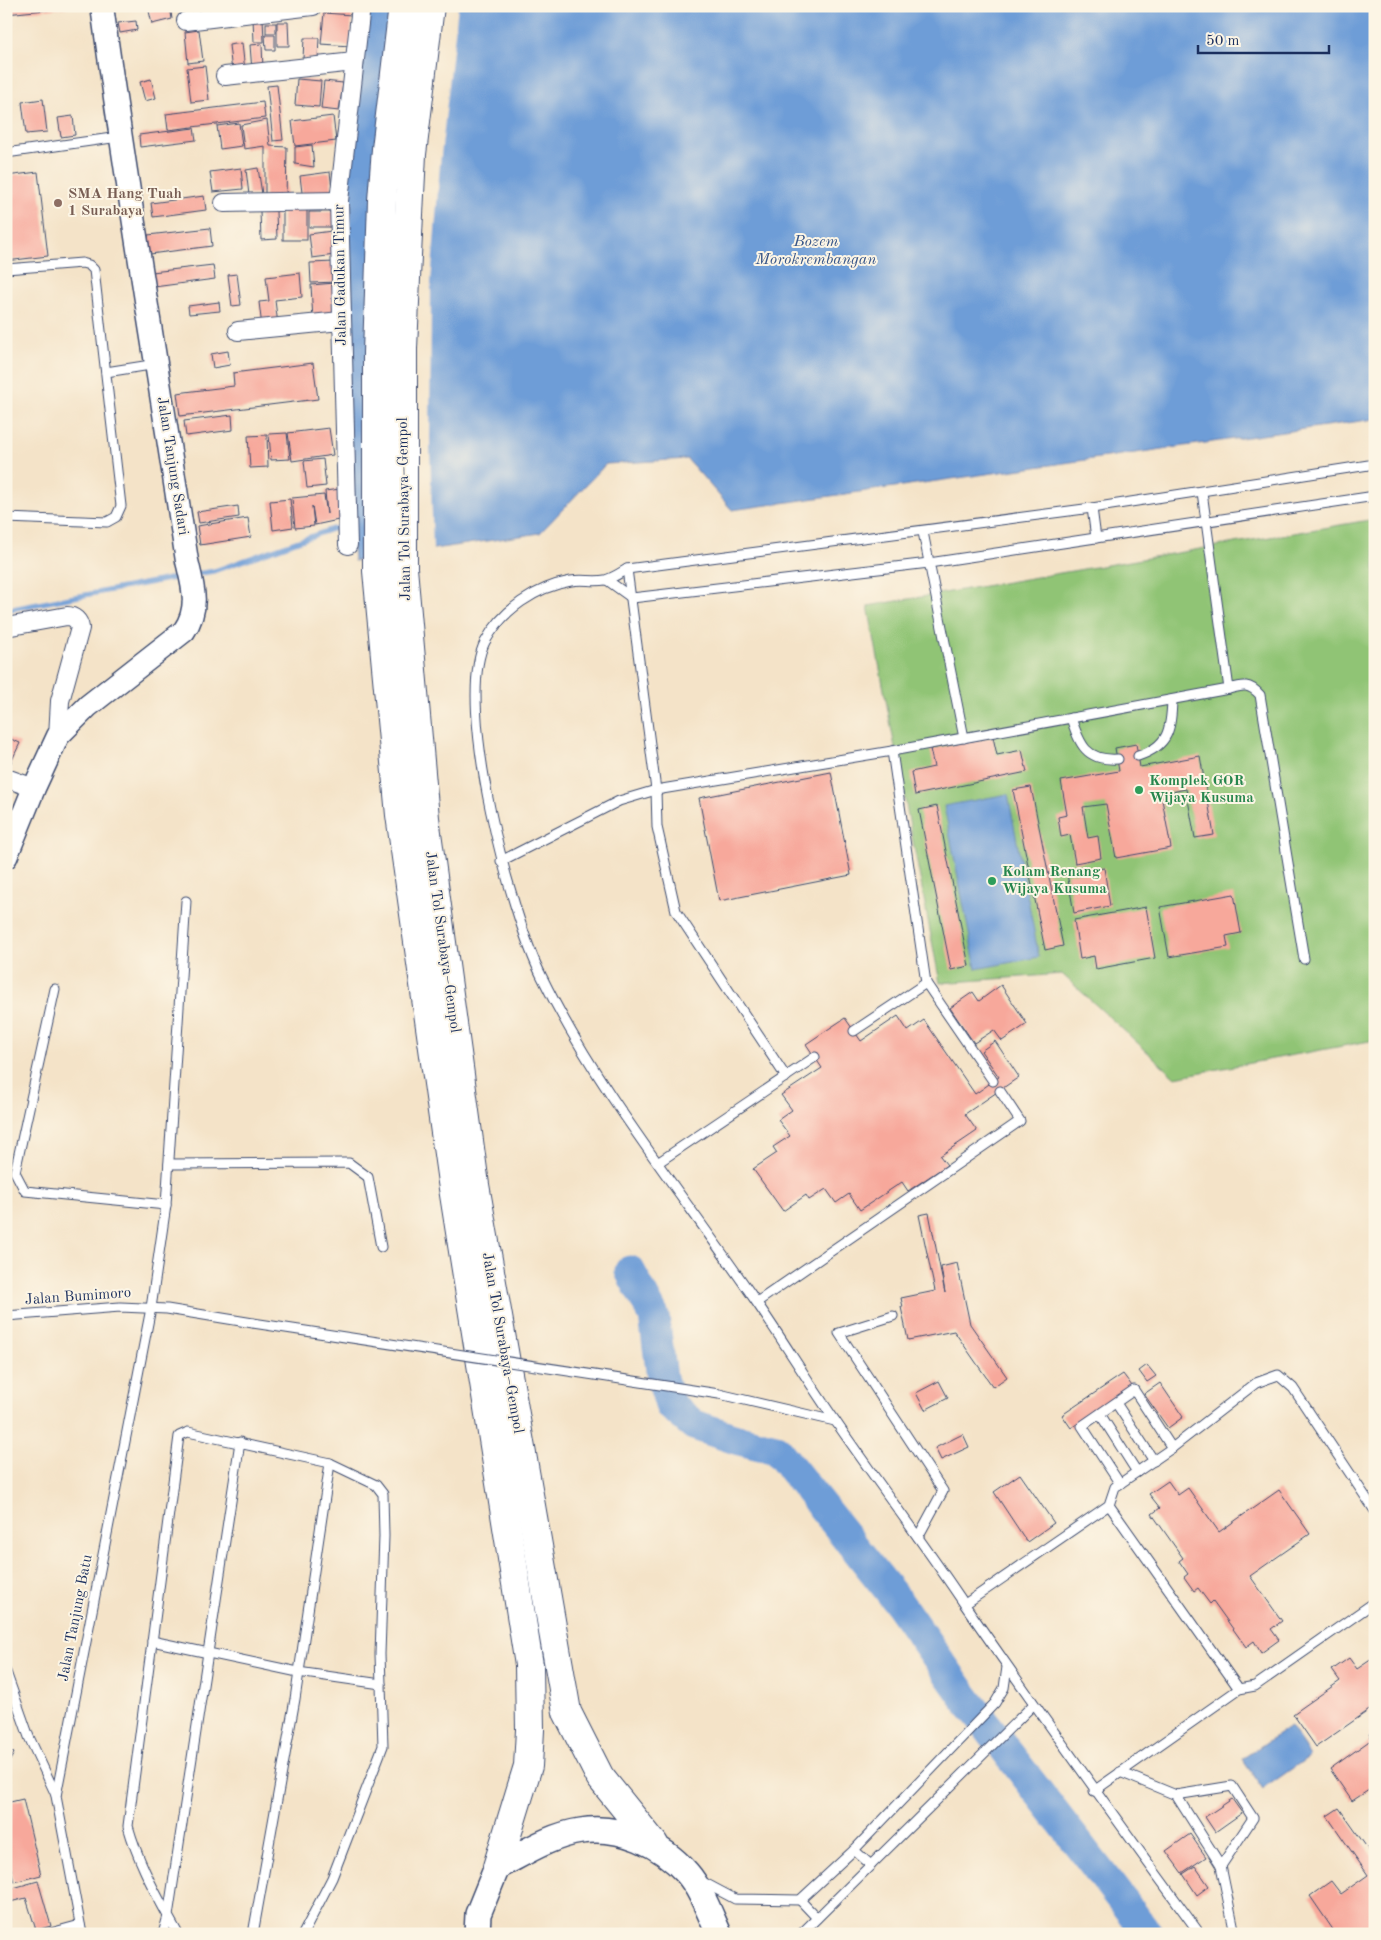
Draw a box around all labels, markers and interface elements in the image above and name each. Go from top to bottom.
scale bar [1198,22,1330,54]
text: 50 m [1206,34,1240,49]
place label: SMA Hang Tuah 1 Surabaya [68,187,182,219]
marker: SMA Hang Tuah 1 Surabaya [52,197,64,209]
street label: Jalan Gadukan Timur [332,204,350,346]
water label: Bozem Morokrembangan [755,234,876,268]
street label: Jalan Tanjung Sadari [154,396,190,536]
street label: Jalan Tol Surabaya–Gempol [396,417,414,601]
place label: Komplek GOR Wijaya Kusuma [1149,774,1254,806]
marker: Komplek GOR Wijaya Kusuma [1133,784,1145,796]
street label: Jalan Tol Surabaya–Gempol [422,850,462,1034]
place label: Kolam Renang Wijaya Kusuma [1002,865,1107,897]
marker: Kolam Renang Wijaya Kusuma [986,875,998,887]
street label: Jalan Tol Surabaya–Gempol [479,1251,525,1435]
street label: Jalan Bumimoro [24,1286,132,1308]
street label: Jalan Tanjung Batu [56,1553,96,1683]

